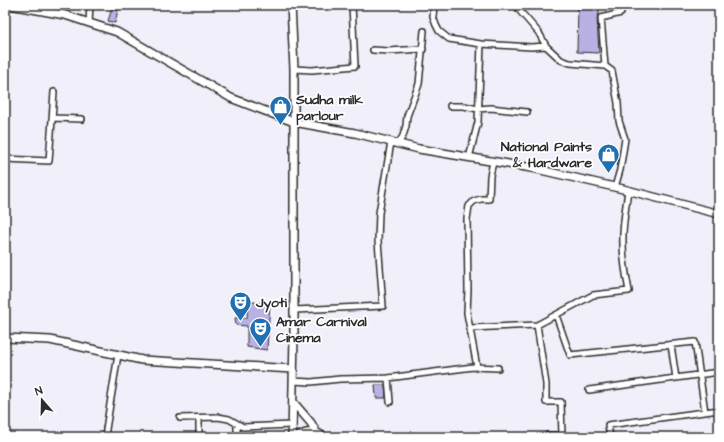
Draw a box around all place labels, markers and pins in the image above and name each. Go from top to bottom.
place label: Sudha milk parlour [295,90,363,126]
shop icon: Sudha milk parlour [268,94,294,127]
place label: National Paints & Hardware [501,137,592,173]
shop icon: National Paints & Hardware [595,141,621,174]
theatre icon: Jyoti [228,289,254,322]
place label: Jyoti [255,293,288,313]
place label: Amar Carnival Cinema [276,312,368,348]
theatre icon: Amar Carnival Cinema [248,316,274,349]

